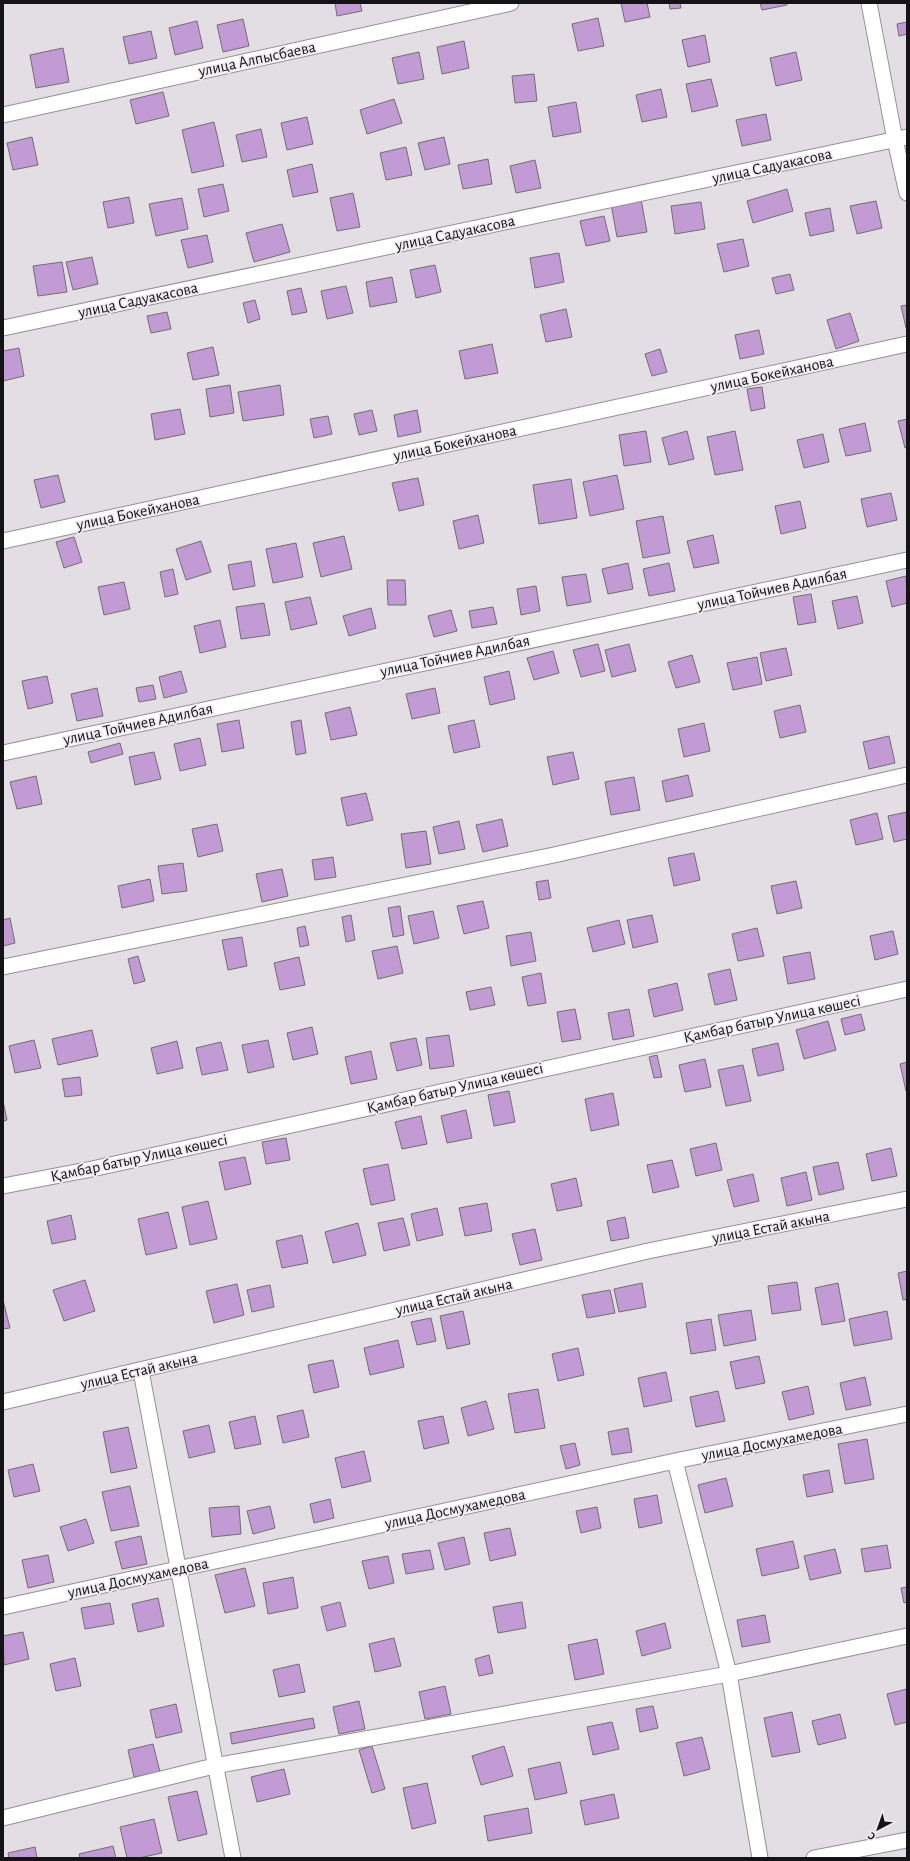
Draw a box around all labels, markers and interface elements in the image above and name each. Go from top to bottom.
street label: улица Алпысбаева [196,39,317,80]
street label: улица Садуакасова [710,146,833,188]
street label: улица Садуакасова [393,213,516,255]
street label: улица Садуакасова [76,280,199,322]
street label: улица Бокейханова [708,353,835,396]
street label: улица Бокейханова [391,422,518,465]
street label: улица Бокейханова [74,491,201,534]
street label: улица Тойчиев Адилбая [695,565,848,614]
street label: улица Тойчиев Адилбая [378,632,531,681]
street label: улица Тойчиев Адилбая [61,700,214,749]
street label: Қамбар батыр Улица көшесі [682,992,862,1046]
street label: Қамбар батыр Улица көшесі [365,1060,545,1116]
street label: Қамбар батыр Улица көшесі [49,1131,229,1185]
street label: улица Естай акына [710,1208,831,1247]
street label: улица Естай акына [393,1276,514,1319]
street label: улица Естай акына [78,1350,199,1393]
street label: улица Досмухамедова [699,1420,844,1465]
street label: улица Досмухамедова [382,1486,527,1533]
street label: улица Досмухамедова [65,1555,210,1602]
north arrow [858,1809,898,1849]
text: С [866,1830,878,1842]

